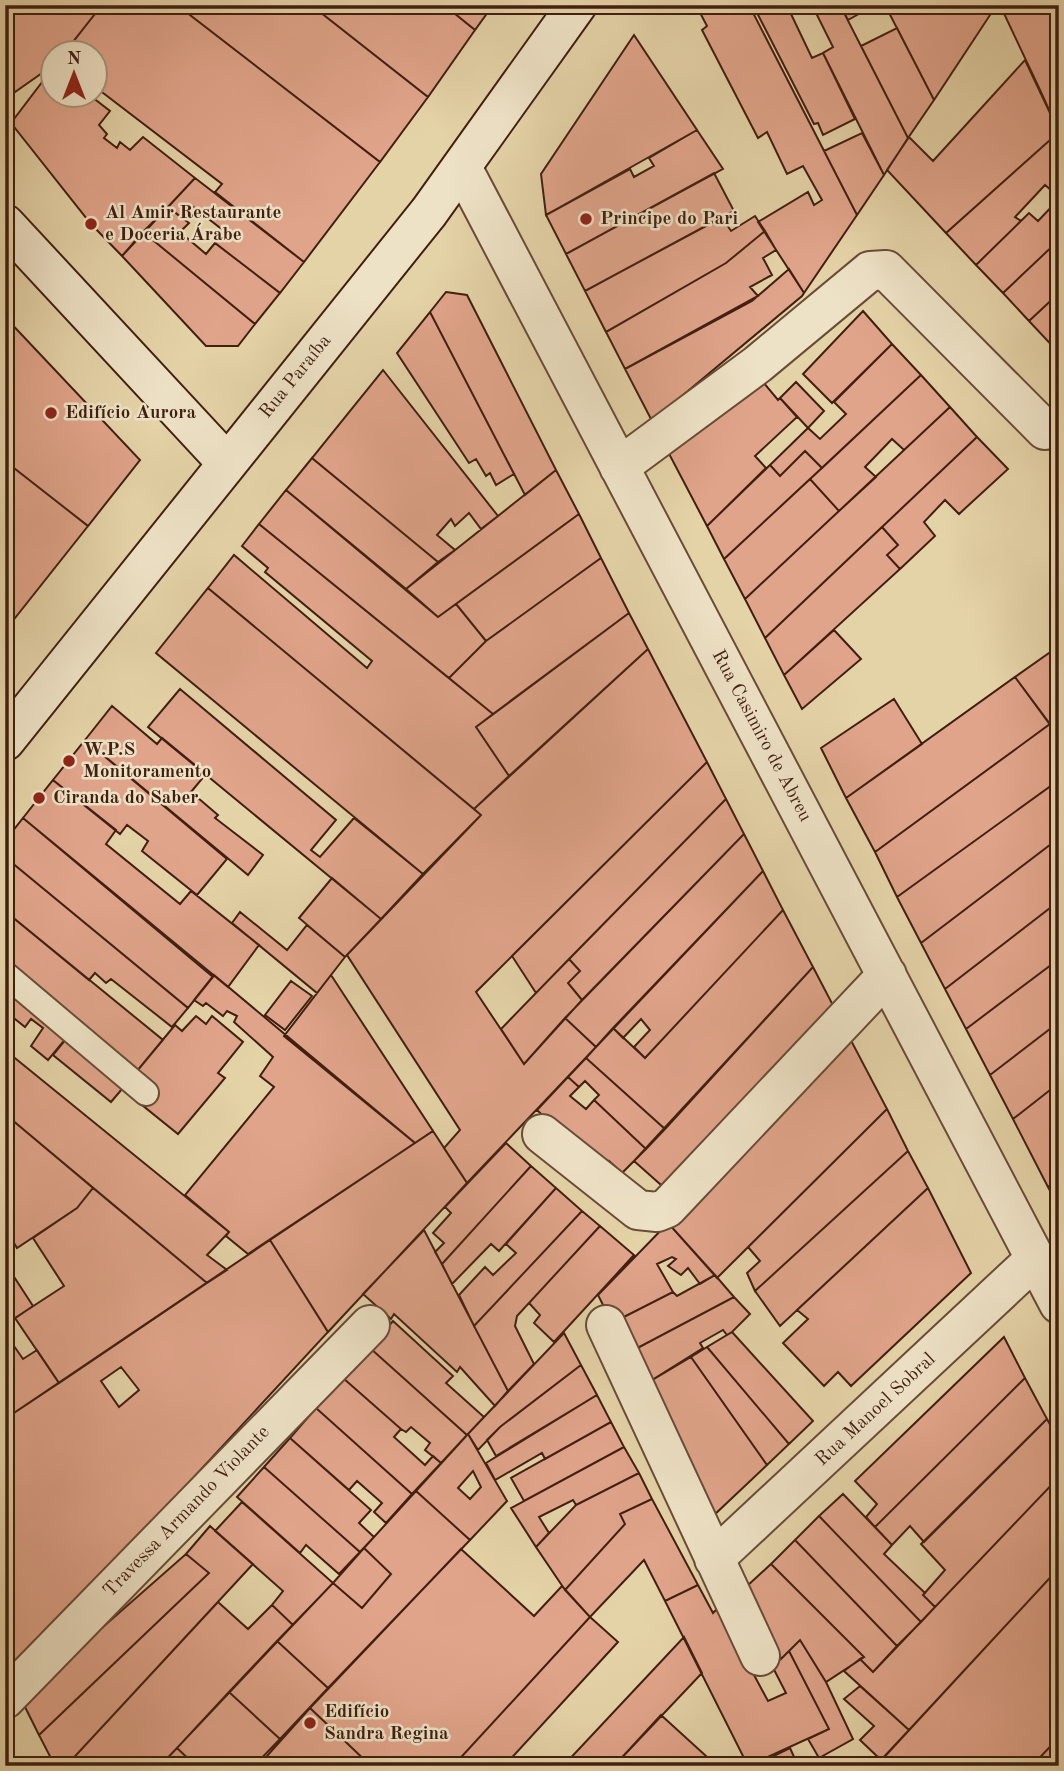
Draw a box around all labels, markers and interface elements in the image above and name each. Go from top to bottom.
north arrow [38,38,108,108]
text: N [67,50,82,69]
place label: Al Amir Restaurante e Doceria Árabe [105,204,282,245]
place label: Principe do Pari [600,210,738,229]
marker: Principe do Pari [578,211,594,227]
marker: Al Amir Restaurante e Doceria Árabe [83,216,99,232]
street label: Rua Paraíba [257,331,336,422]
place label: Edifício Aurora [65,404,196,423]
marker: Edifício Aurora [43,405,59,421]
street label: Rua Casimiro de Abreu [708,647,814,825]
place label: W.P.S Monitoramento [83,741,211,782]
marker: W.P.S Monitoramento [61,753,77,769]
place label: Ciranda do Saber [53,789,199,808]
marker: Ciranda do Saber [31,790,47,806]
street label: Rua Manoel Sobral [813,1350,939,1470]
street label: Travessa Armando Violante [100,1423,274,1601]
place label: Edifício Sandra Regina [324,1703,449,1744]
marker: Edifício Sandra Regina [302,1715,318,1731]

